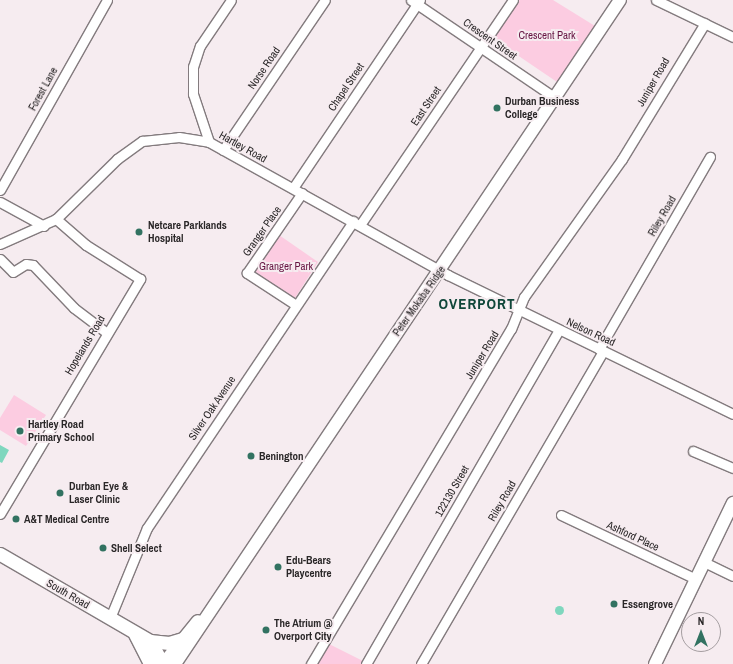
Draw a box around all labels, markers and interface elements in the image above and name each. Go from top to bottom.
street label: Crescent Street [461,16,519,62]
park label: Crescent Park [518,28,576,42]
street label: Norse Road [245,44,283,92]
street label: Juniper Road [634,55,672,109]
street label: Chapel Street [325,60,367,114]
street label: Forest Lane [26,65,60,113]
street label: East Street [408,84,444,128]
place label: Durban Business College [505,95,579,121]
marker: Durban Business College [492,103,502,113]
street label: Hartley Road [217,128,269,166]
street label: Riley Road [645,193,679,239]
street label: Granger Place [240,203,284,259]
place label: Netcare Parklands Hospital [148,219,227,245]
marker: Netcare Parklands Hospital [133,226,145,238]
park label: Granger Park [259,259,313,273]
street label: Peter Mokaba Ridge [390,263,448,339]
district label: OVERPORT [438,295,516,313]
street label: Hopelands Road [62,313,108,377]
street label: Nelson Road [565,315,617,349]
street label: Juniper Road [462,328,502,382]
street label: Silver Oak Avenue [186,373,238,443]
place label: Hartley Road Primary School [28,418,94,444]
marker: Hartley Road Primary School [15,426,25,436]
place label: Benington [259,449,304,463]
marker: Benington [246,451,256,461]
street label: 122130 Street [432,463,472,519]
street label: Riley Road [485,478,519,524]
place label: Durban Eye & Laser Clinic [69,480,128,506]
marker: Durban Eye & Laser Clinic [54,487,66,499]
place label: A&T Medical Centre [24,512,109,526]
marker: A&T Medical Centre [11,514,21,524]
street label: Ashford Place [605,518,661,554]
place label: Shell Select [111,541,162,555]
marker: Shell Select [98,543,108,553]
place label: Edu-Bears Playcentre [286,554,332,580]
marker: Edu-Bears Playcentre [273,562,283,572]
street label: South Road [44,576,92,612]
place label: Essengrove [622,597,673,611]
marker: Essengrove [609,599,619,609]
north arrow [681,612,721,652]
text: N [698,614,704,628]
place label: The Atrium @ Overport City [274,617,333,643]
marker: The Atrium @ Overport City [261,625,271,635]

